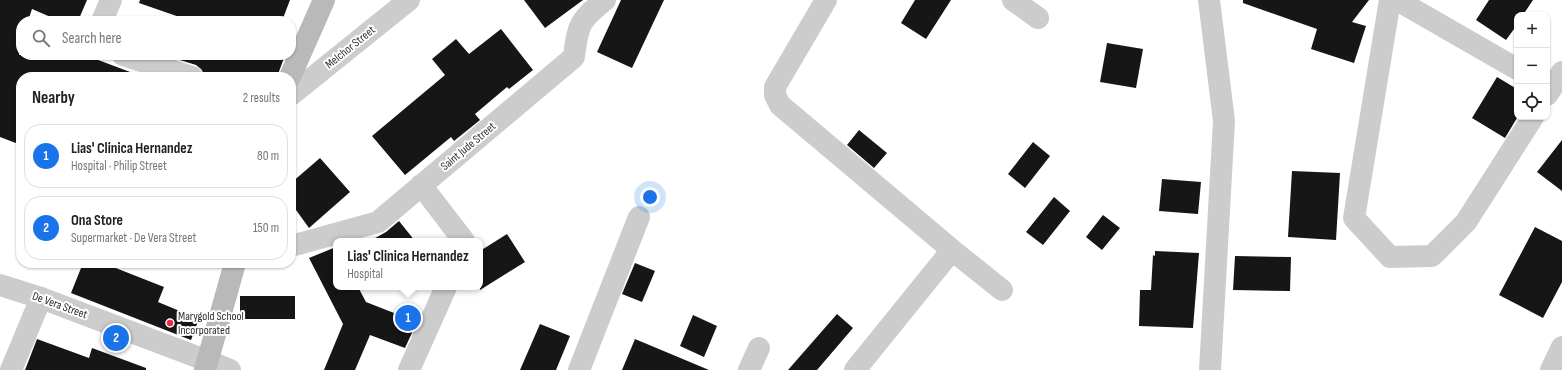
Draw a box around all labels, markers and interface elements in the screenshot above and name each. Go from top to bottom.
map controls [1514,12,1550,120]
button: + [1514,12,1550,48]
search box [16,16,296,60]
street label: Melchor Street [322,23,379,72]
icon: search [30,27,52,49]
text: Search here [62,29,122,48]
button: − [1514,48,1550,84]
button: locate [1514,84,1550,120]
text: Nearby [32,88,75,108]
text: 2 results [243,90,280,106]
street label: Saint Jude Street [438,119,499,174]
text: Lias' Clinica Hernandez [71,139,193,158]
text: 1 [43,148,49,164]
text: 80 m [257,148,279,164]
text: Hospital · Philip Street [71,158,167,174]
your location [640,187,660,207]
text: Ona Store [71,211,123,230]
text: 2 [43,220,49,236]
text: 150 m [253,220,279,236]
text: Supermarket · De Vera Street [71,230,196,246]
popup [333,238,483,290]
text: Lias' Clinica Hernandez [347,247,469,266]
text: Hospital [347,266,383,282]
street label: De Vera Street [30,289,90,322]
pin: 1 [395,303,421,333]
place label: Marygold School Incorporated [178,309,244,338]
marker: Marygold School Incorporated [165,318,175,328]
pin: 2 [103,323,129,353]

